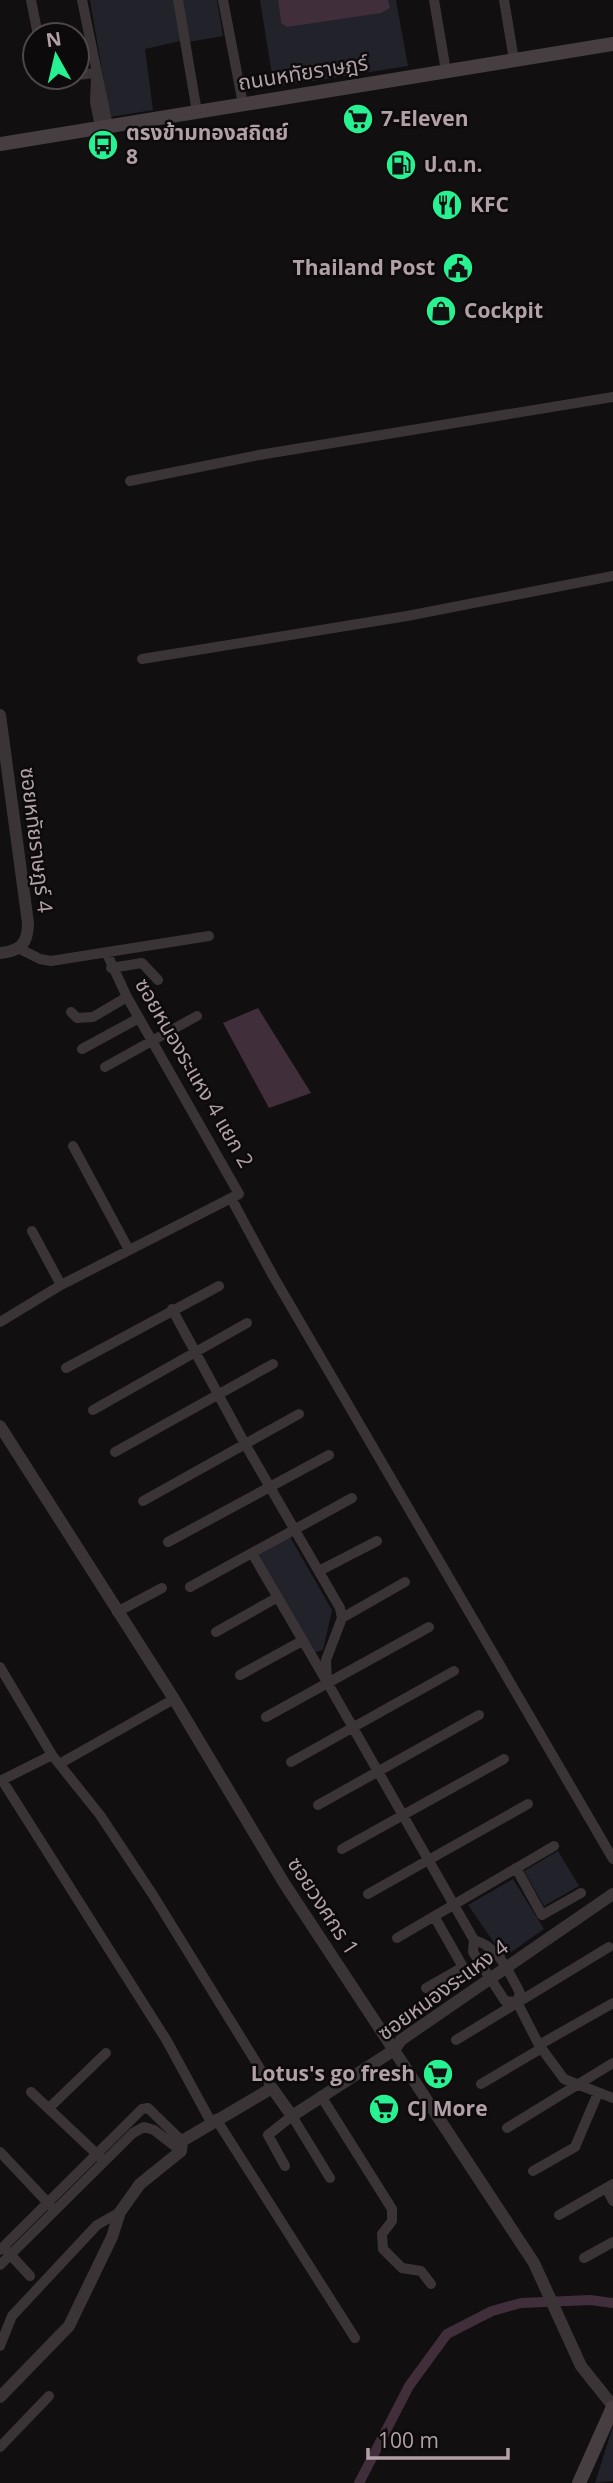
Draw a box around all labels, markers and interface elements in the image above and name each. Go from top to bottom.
north arrow [21,21,91,91]
text: N [44,25,63,53]
street label: ถนนหทัยราษฎร์ [236,48,371,96]
supermarket icon: 7-Eleven [341,102,375,136]
place label: 7-Eleven [381,104,469,132]
place label: ตรงข้ามทองสถิตย์ 8 [126,118,288,170]
bus stop icon: ตรงข้ามทองสถิตย์ 8 [86,128,120,162]
fuel station icon: ป.ต.ท. [384,148,418,182]
place label: ป.ต.ท. [424,150,483,178]
restaurant icon: KFC [430,188,464,222]
place label: KFC [470,190,509,218]
public building icon: Thailand Post [441,251,475,285]
place label: Thailand Post [293,253,435,281]
shop icon: Cockpit [424,294,458,328]
place label: Cockpit [464,296,543,324]
street label: ซอยหทัยราษฎร์ 4 [14,766,60,914]
street label: ซอยหนองระแหง 4 แยก 2 [129,973,261,1172]
street label: ซอยวงศกร 1 [282,1851,366,1960]
street label: ซอยหนองระแหง 4 [371,1932,513,2046]
supermarket icon: Lotus's go fresh [421,2057,455,2091]
place label: Lotus's go fresh [251,2059,415,2087]
supermarket icon: CJ More [367,2092,401,2126]
place label: CJ More [407,2094,488,2122]
scale bar [368,2416,508,2460]
text: 100 m [378,2426,439,2454]

